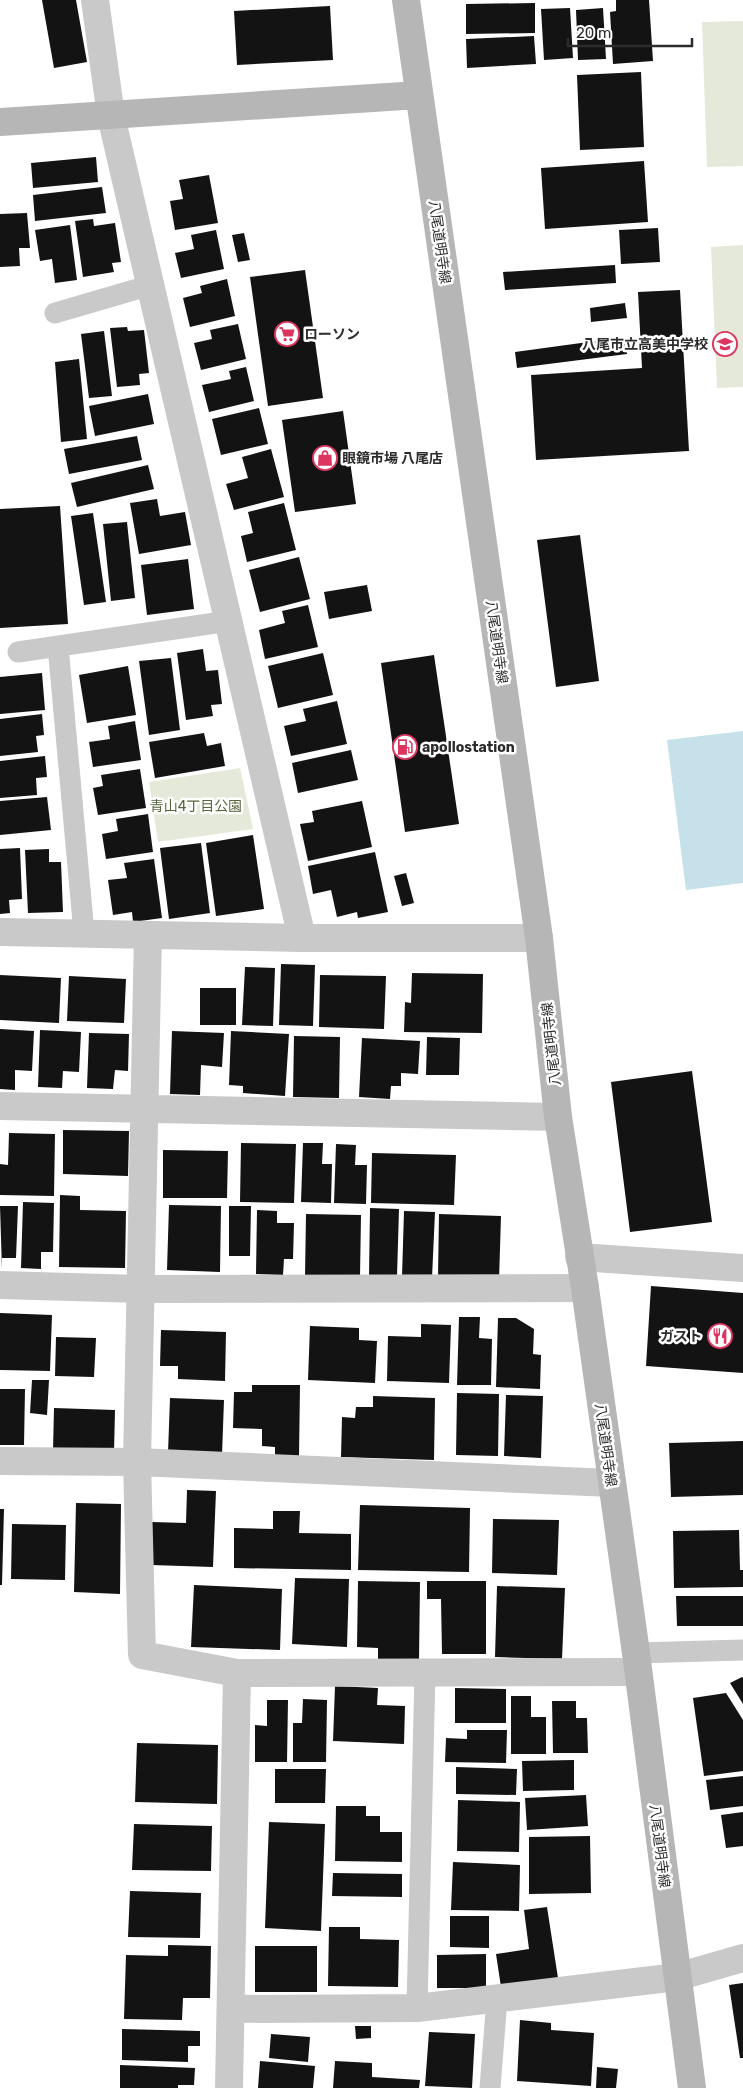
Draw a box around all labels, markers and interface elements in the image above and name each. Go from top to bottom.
scale bar [568,15,692,47]
text: 20 m [576,24,611,42]
street label: 八尾道明寺線 [425,199,454,285]
supermarket icon: ローソン [274,321,300,347]
place label: ローソン [304,326,360,343]
school or university icon: 八尾市立高美中学校 [712,331,738,357]
place label: 八尾市立高美中学校 [582,336,708,353]
shop icon: 眼鏡市場 八尾店 [312,445,338,471]
place label: 眼鏡市場 八尾店 [342,450,443,467]
street label: 八尾道明寺線 [482,599,511,685]
fuel station icon: apollostation [392,734,418,760]
place label: apollostation [422,739,515,756]
park label: 青山4丁目公園 [150,798,242,815]
street label: 八尾道明寺線 [539,1001,564,1087]
restaurant icon: ガスト [707,1323,733,1349]
place label: ガスト [660,1328,702,1345]
street label: 八尾道明寺線 [591,1402,620,1488]
street label: 八尾道明寺線 [646,1803,673,1889]

